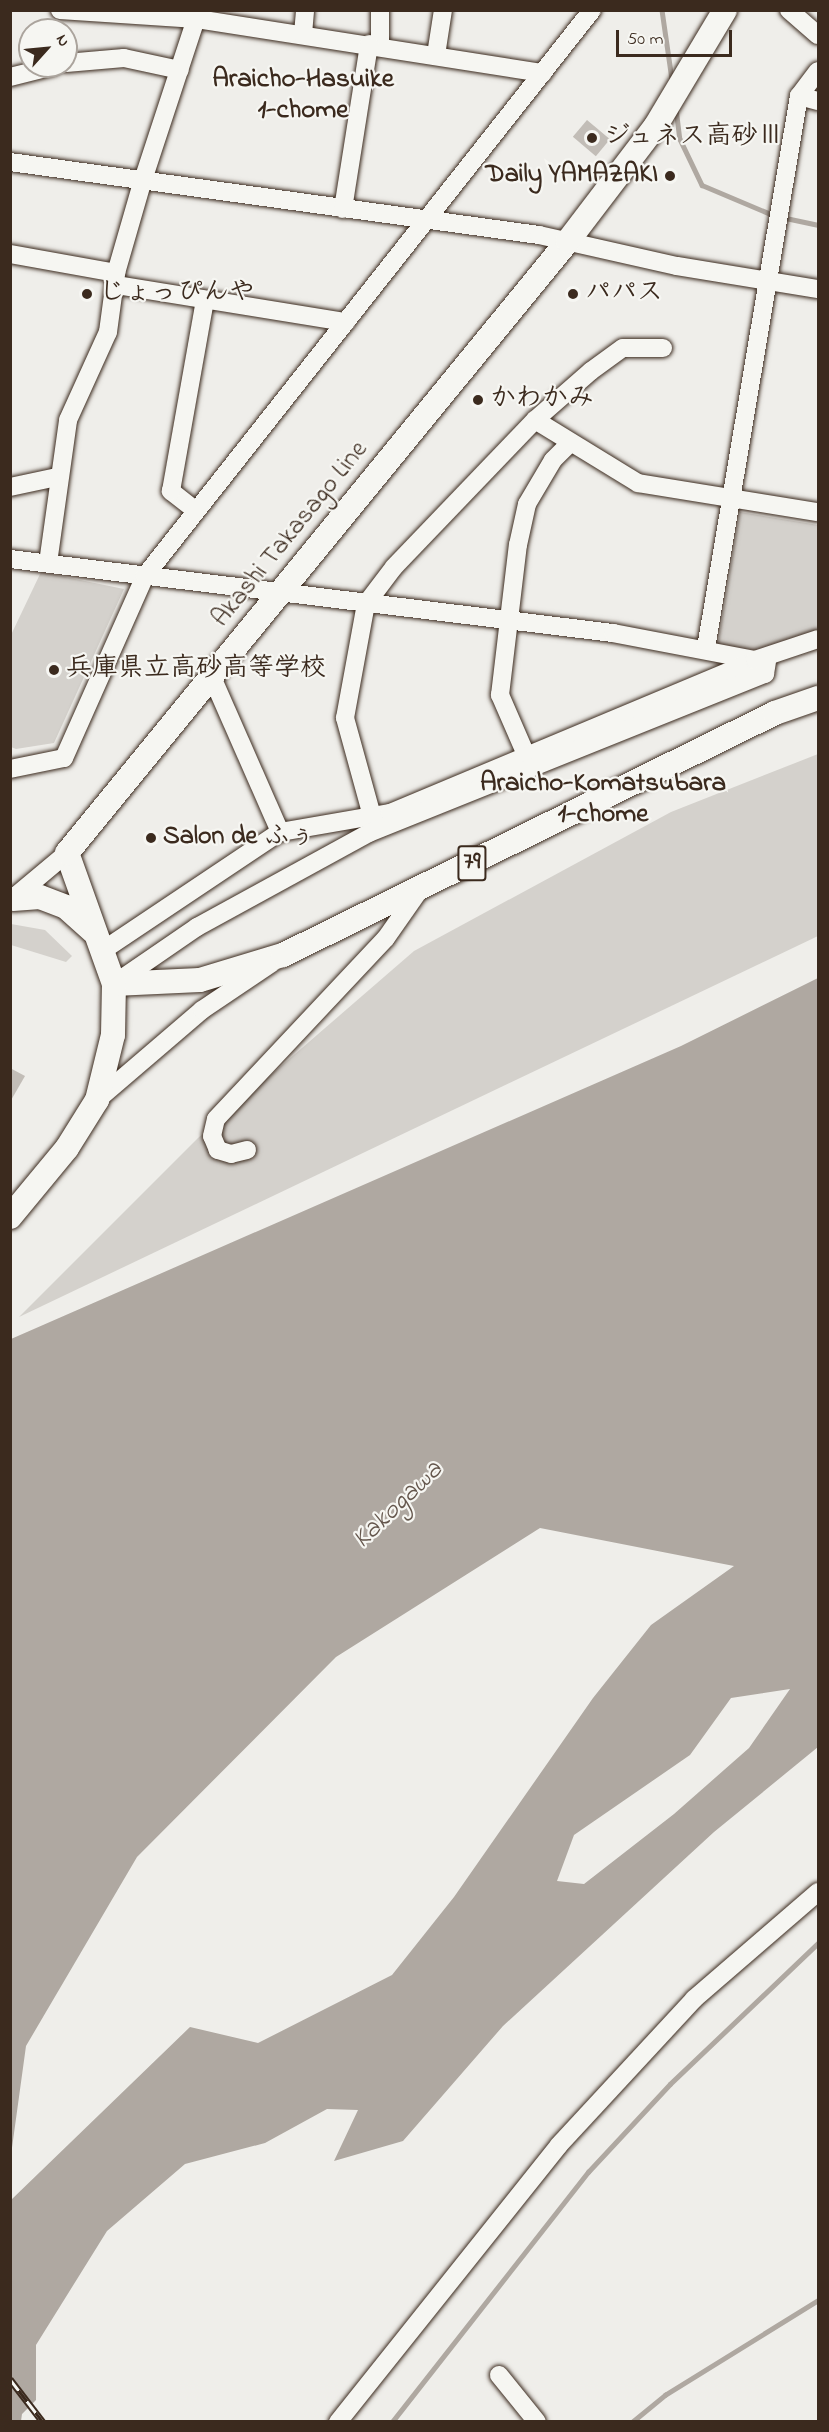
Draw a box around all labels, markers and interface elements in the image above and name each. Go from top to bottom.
north arrow [18,18,78,78]
scale bar [619,18,734,56]
text: 50 m [627,27,664,53]
text: N [49,30,75,51]
district label: Araicho-Hasuike 1-chome [212,63,394,126]
place label: ジュネス高砂Ⅲ [604,122,786,154]
marker: ジュネス高砂Ⅲ [585,131,599,145]
place label: Daily YAMAZAKI [486,160,658,192]
marker: Daily YAMAZAKI [663,169,677,183]
place label: じょっぴんや [99,278,255,310]
place label: パパス [585,278,663,310]
marker: じょっぴんや [80,287,94,301]
marker: パパス [566,287,580,301]
place label: かわかみ [490,384,594,416]
marker: かわかみ [471,393,485,407]
street label: Akashi Takasago Line [206,436,376,634]
place label: 兵庫県立高砂高等学校 [66,654,326,686]
marker: 兵庫県立高砂高等学校 [47,663,61,677]
district label: Araicho-Komatsubara 1-chome [480,767,726,830]
place label: Salon de ふぅ [163,822,316,854]
marker: Salon de ふぅ [144,831,158,845]
road number: 79 [457,842,487,884]
water label: Kakogawa [346,1454,450,1556]

